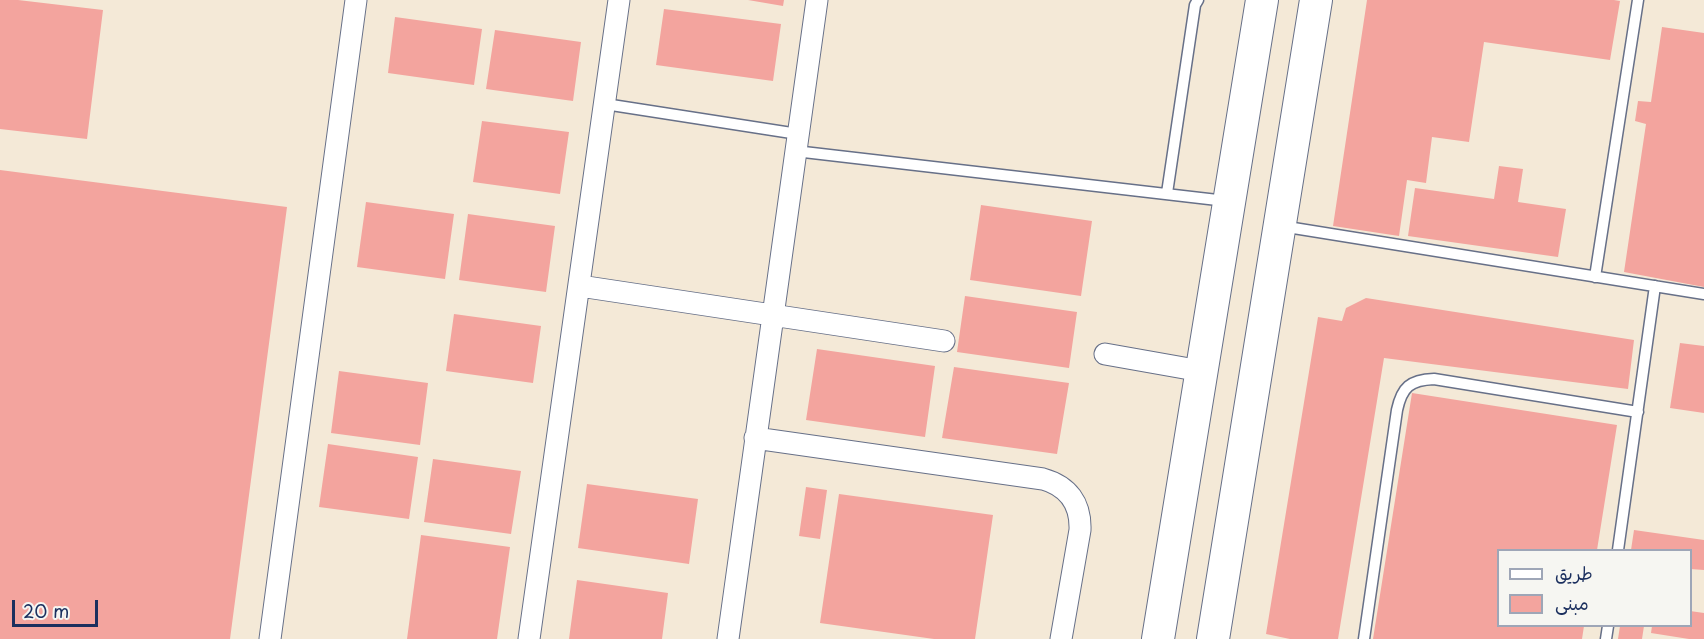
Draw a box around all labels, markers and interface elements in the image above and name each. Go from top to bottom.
legend [1497,549,1692,627]
text: طريق [1555,559,1593,586]
scale bar [15,588,100,626]
text: مبنى [1555,589,1589,616]
text: 20 m [23,597,69,624]

